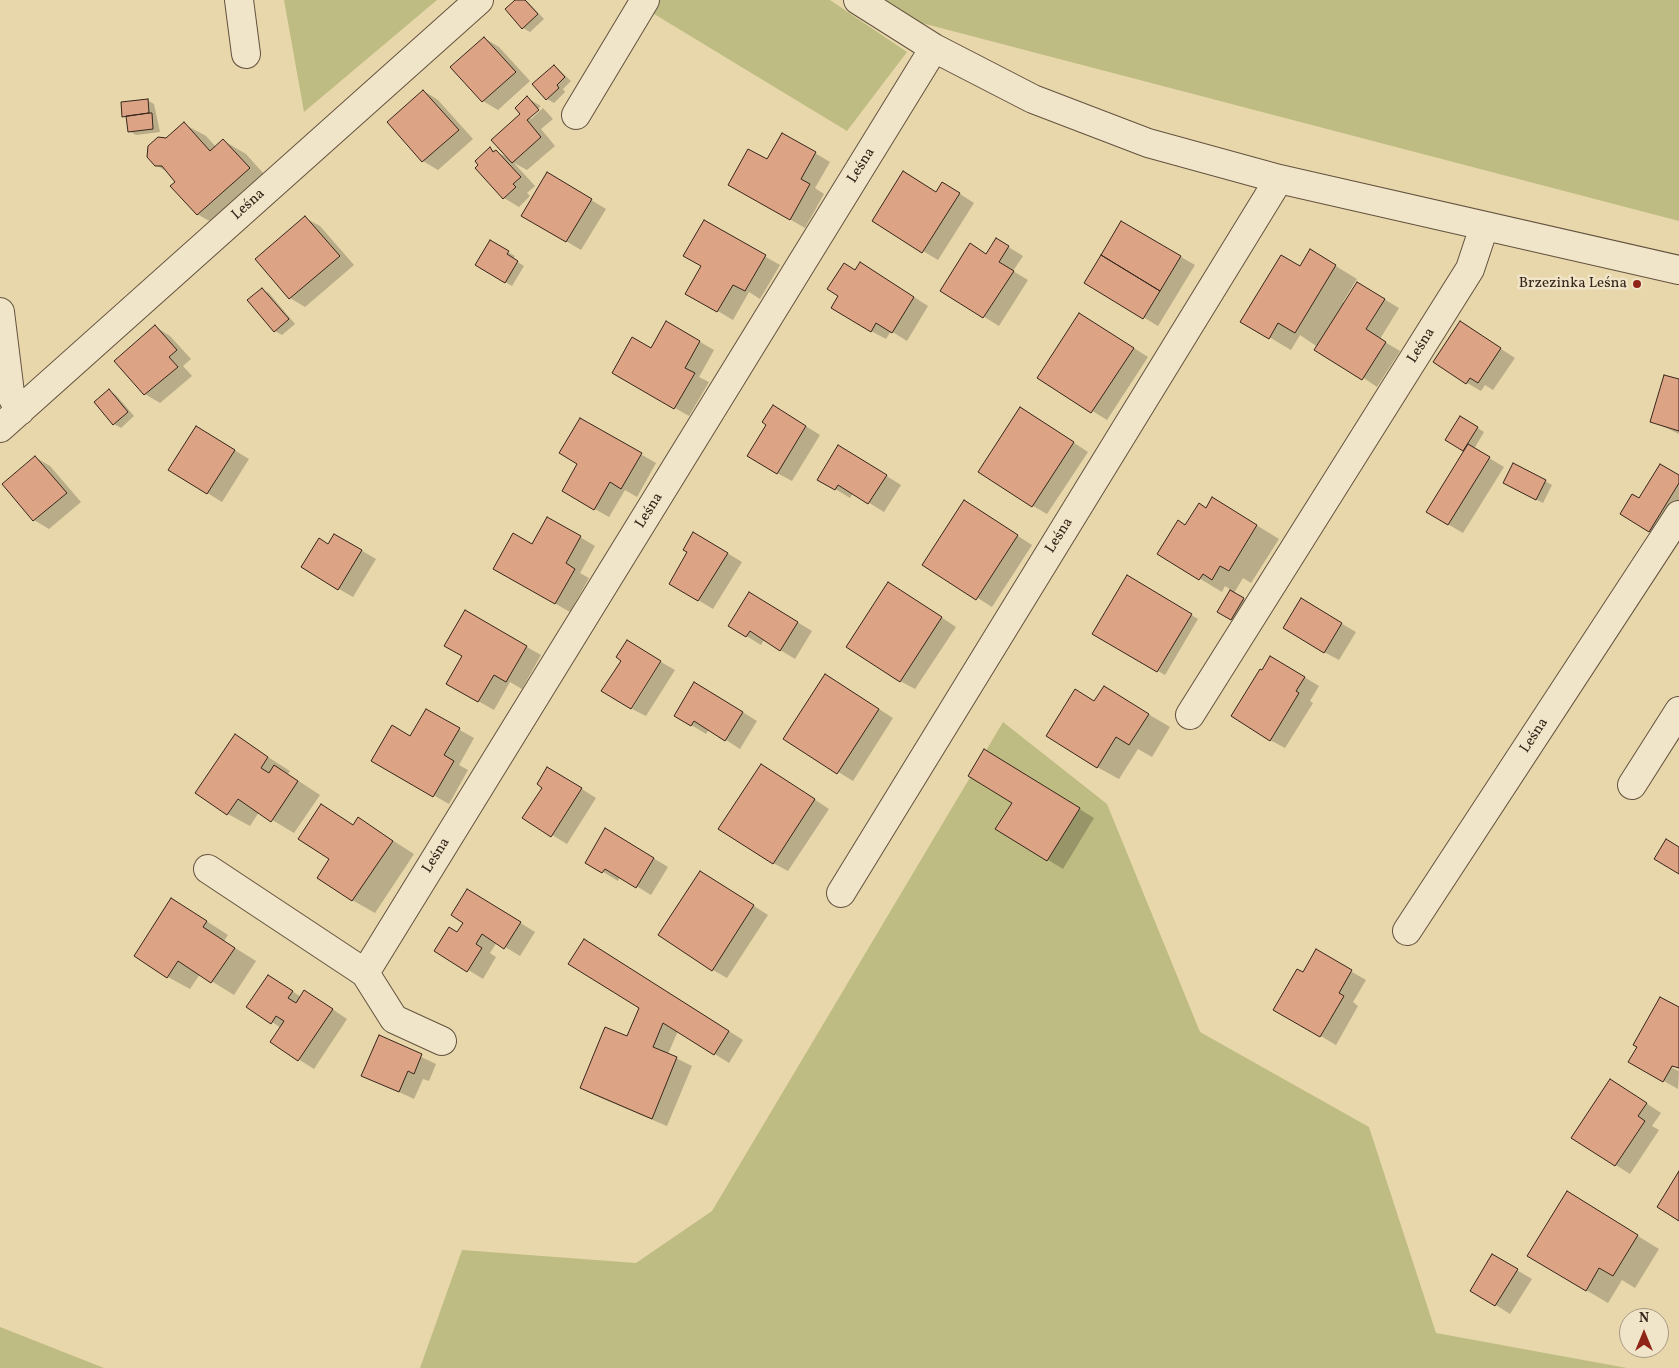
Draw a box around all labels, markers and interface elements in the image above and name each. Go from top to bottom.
street label: Leśna [844,145,880,187]
street label: Leśna [229,185,269,225]
place label: Brzezinka Leśna [1519,275,1627,293]
marker: Brzezinka Leśna [1631,278,1643,290]
street label: Leśna [1404,325,1440,367]
street label: Leśna [632,490,668,532]
street label: Leśna [1042,515,1078,557]
street label: Leśna [1517,715,1553,757]
street label: Leśna [419,835,455,877]
north arrow [1619,1308,1669,1358]
text: N [1639,1309,1649,1328]

